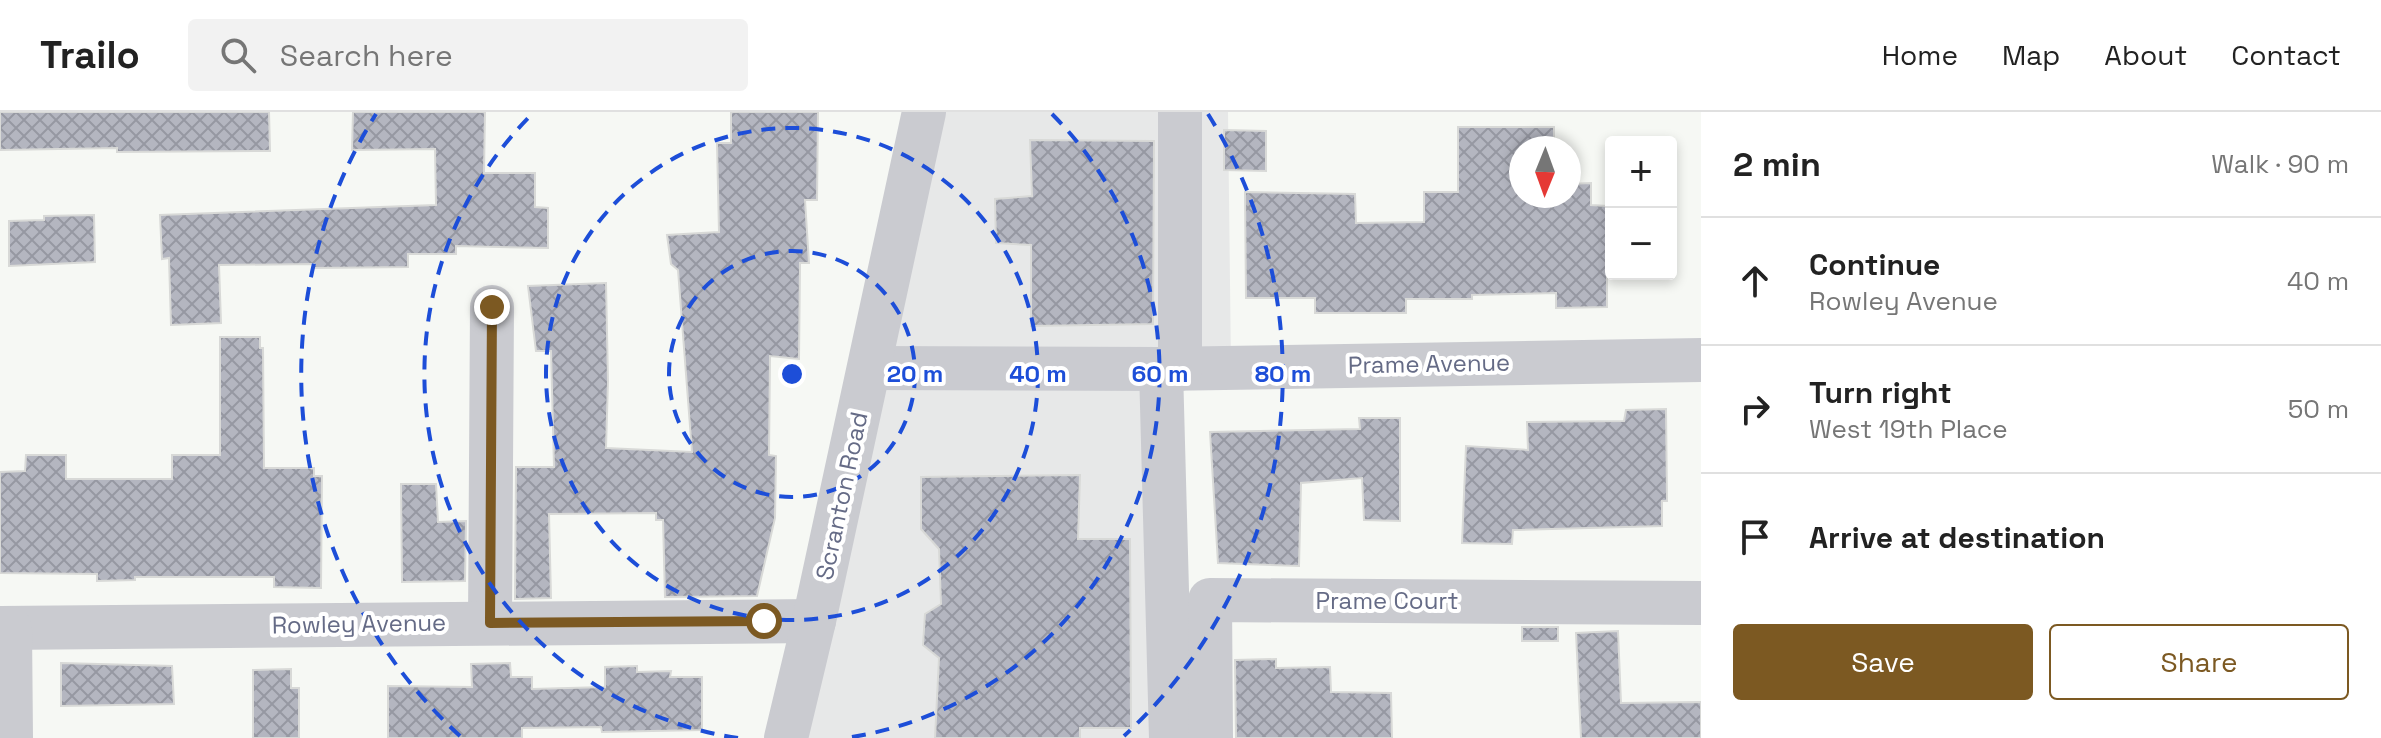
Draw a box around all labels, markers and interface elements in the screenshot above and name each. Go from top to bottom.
search box [188,19,748,91]
text: Trailo [40,31,140,79]
icon: search [216,33,260,77]
text: Search here [280,36,453,75]
text: Home [1882,37,1958,73]
text: Map [2002,37,2060,73]
text: About [2104,37,2187,73]
text: Contact [2231,37,2341,73]
north arrow [1509,136,1581,208]
map controls [1605,136,1677,280]
button: + [1605,136,1677,208]
text: 2 min [1733,143,1821,186]
text: Walk · 90 m [2211,147,2349,181]
button: − [1605,208,1677,280]
text: Continue [1809,245,1940,284]
icon: ahead [1733,259,1777,303]
text: 40 m [2287,264,2349,298]
text: Rowley Avenue [1809,284,1998,318]
route end [474,289,510,325]
street label: Prame Avenue [1348,347,1510,380]
text: 20 m [887,358,943,389]
text: 40 m [1009,358,1067,389]
text: 60 m [1132,358,1188,389]
text: 80 m [1255,358,1311,389]
centre of rings [778,360,806,388]
text: Turn right [1809,373,1952,412]
icon: right [1733,387,1777,431]
text: 50 m [2288,392,2349,426]
street label: Scranton Road [809,409,874,583]
text: West 19th Place [1809,412,2008,446]
icon: arrive [1733,515,1777,559]
text: Arrive at destination [1809,518,2105,557]
street label: Prame Court [1316,585,1458,616]
route start [746,603,782,639]
street label: Rowley Avenue [272,606,446,641]
button: Save [1733,624,2033,700]
button: Share [2049,624,2349,700]

